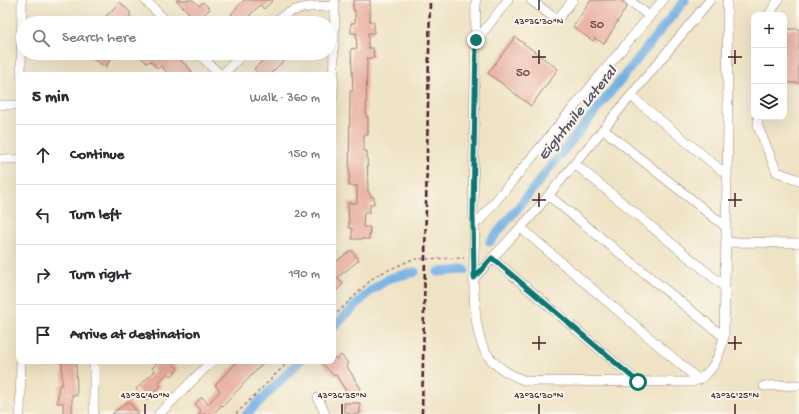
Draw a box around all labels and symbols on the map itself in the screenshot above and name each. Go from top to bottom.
text: 43°36'30"N [515,16,564,28]
house number: 50 [590,18,605,33]
route end [467,31,485,49]
water label: Eightmile Lateral [535,62,623,165]
house number: 50 [516,66,531,81]
route start [629,373,647,391]
text: 43°36'40"N [121,390,170,402]
text: 43°36'35"N [318,390,367,402]
text: 43°36'30"N [515,390,564,402]
text: 43°36'25"N [711,390,760,402]

